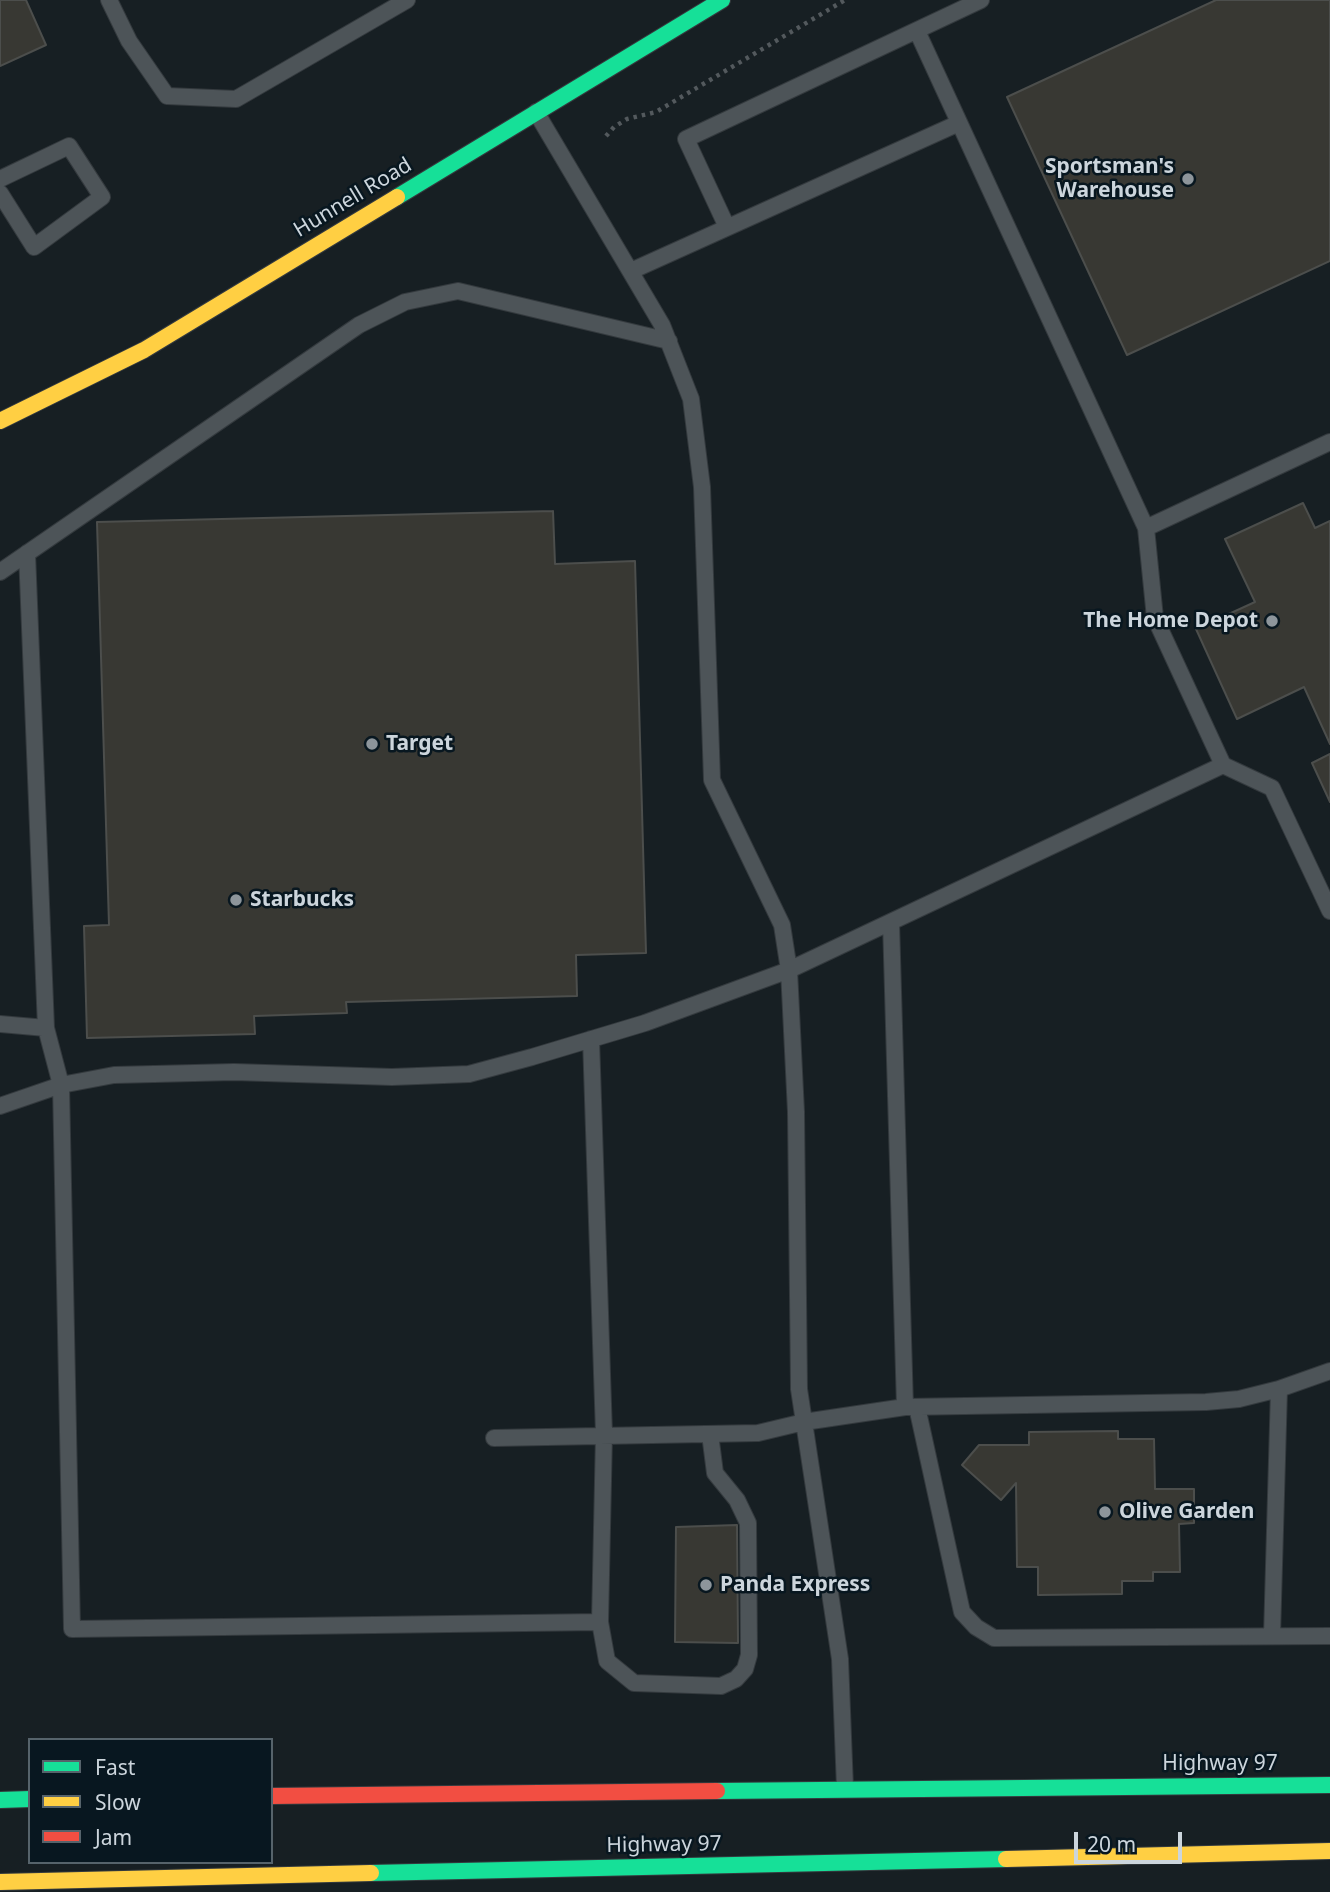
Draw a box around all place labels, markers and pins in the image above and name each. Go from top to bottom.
place label: Sportsman's Warehouse [1045,154,1174,204]
marker: Sportsman's Warehouse [1180,171,1196,187]
place label: The Home Depot [1083,608,1258,634]
marker: The Home Depot [1264,613,1280,629]
place label: Target [386,731,453,757]
marker: Target [364,736,380,752]
place label: Starbucks [250,887,354,913]
marker: Starbucks [228,892,244,908]
place label: Olive Garden [1119,1499,1254,1525]
marker: Olive Garden [1097,1504,1113,1520]
place label: Panda Express [720,1572,870,1598]
marker: Panda Express [698,1577,714,1593]

